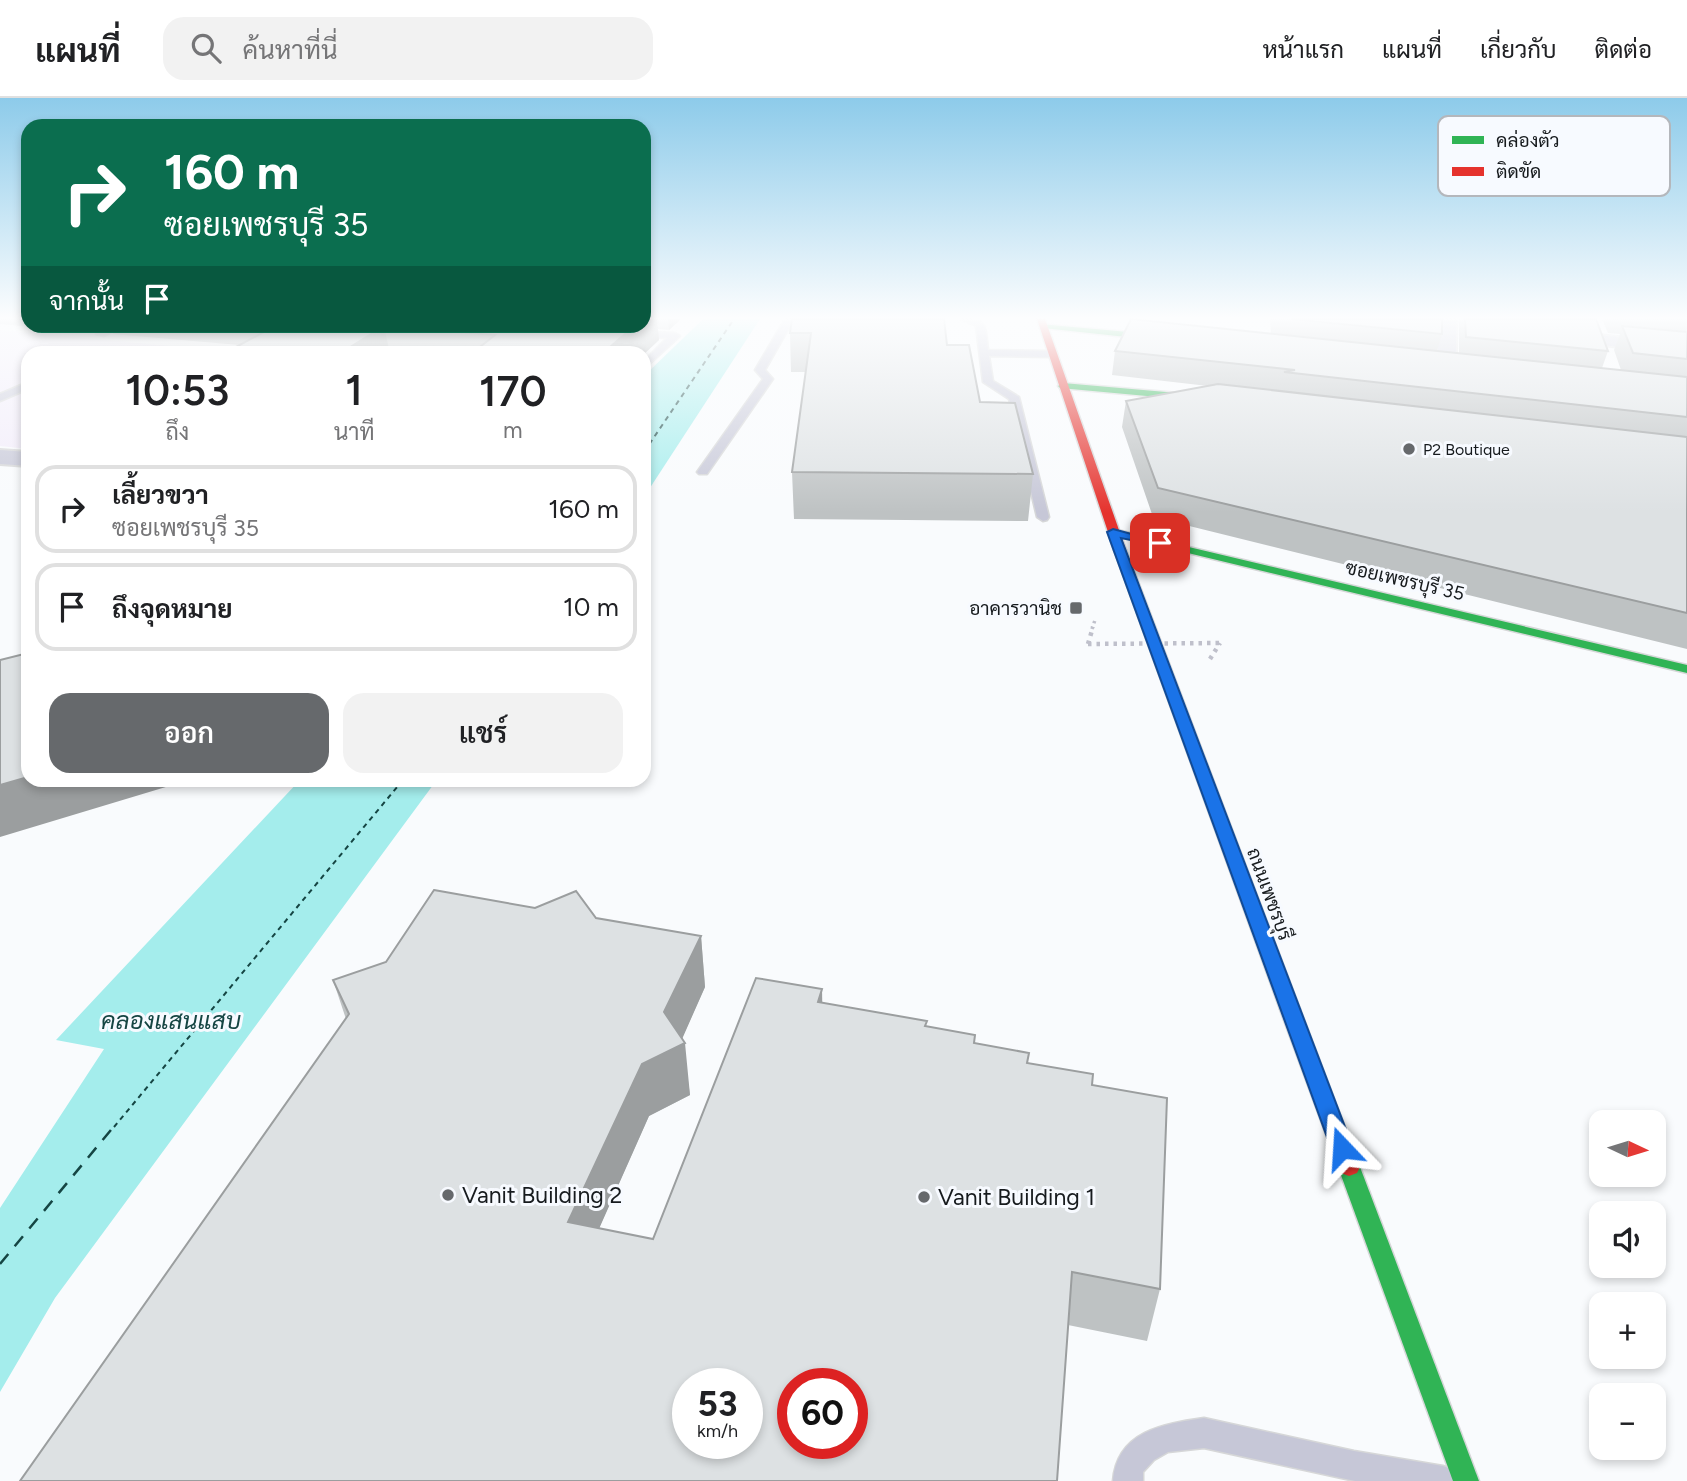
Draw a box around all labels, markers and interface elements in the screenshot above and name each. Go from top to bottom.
search box [163,17,653,80]
icon: search [187,29,225,67]
text: แผนที่ [35,31,121,70]
text: ค้นหาที่นี่ [243,34,338,66]
text: หน้าแรก [1263,35,1344,64]
text: แผนที่ [1382,35,1442,64]
text: เกี่ยวกับ [1480,35,1557,64]
text: ติดต่อ [1595,35,1652,64]
legend [1438,116,1670,196]
text: คล่องตัว [1496,129,1560,152]
text: 160 m [164,142,299,201]
icon: right [49,147,140,238]
text: ติดขัด [1496,160,1541,183]
text: ซอยเพชรบุรี 35 [164,206,368,244]
icon: arrive [138,280,176,318]
text: จากนั้น [49,285,124,317]
text: 10:53 [125,365,229,416]
text: 1 [345,365,363,416]
text: 170 [479,366,547,417]
text: m [503,416,523,444]
text: ถึง [165,418,189,446]
text: นาที [334,418,375,446]
place label: P2 Boutique [1423,440,1510,459]
marker: P2 Boutique [1401,441,1417,457]
text: เลี้ยวขวา [112,479,209,511]
icon: right [53,490,91,528]
text: 160 m [548,493,619,525]
pin [1130,513,1190,573]
text: ซอยเพชรบุรี 35 [112,514,259,542]
icon: arrive [1141,524,1179,562]
street label: ซอยเพชรบุรี 35 [1343,555,1467,606]
icon: arrive [53,588,91,626]
text: 10 m [563,591,619,623]
text: ถึงจุดหมาย [112,593,233,625]
place label: อาคารวานิช [969,597,1062,620]
marker: อาคารวานิช [1068,600,1084,616]
button: ออก [49,693,329,773]
button: แชร์ [343,693,623,773]
street label: ถนนเพชรบุรี [1241,844,1298,944]
water label: คลองแสนแสบ [101,1006,241,1035]
north arrow [1589,1110,1666,1186]
map controls [1589,1110,1666,1460]
position arrow [1305,1111,1379,1185]
place label: Vanit Building 2 [462,1181,622,1209]
place label: Vanit Building 1 [938,1183,1095,1211]
marker: Vanit Building 2 [440,1187,456,1203]
marker: Vanit Building 1 [916,1189,932,1205]
button: sound [1589,1201,1666,1278]
button: + [1589,1292,1666,1369]
speed limit sign: 60 [777,1368,868,1459]
text: 53 [698,1383,737,1425]
button: − [1589,1383,1666,1460]
text: km/h [697,1420,738,1442]

